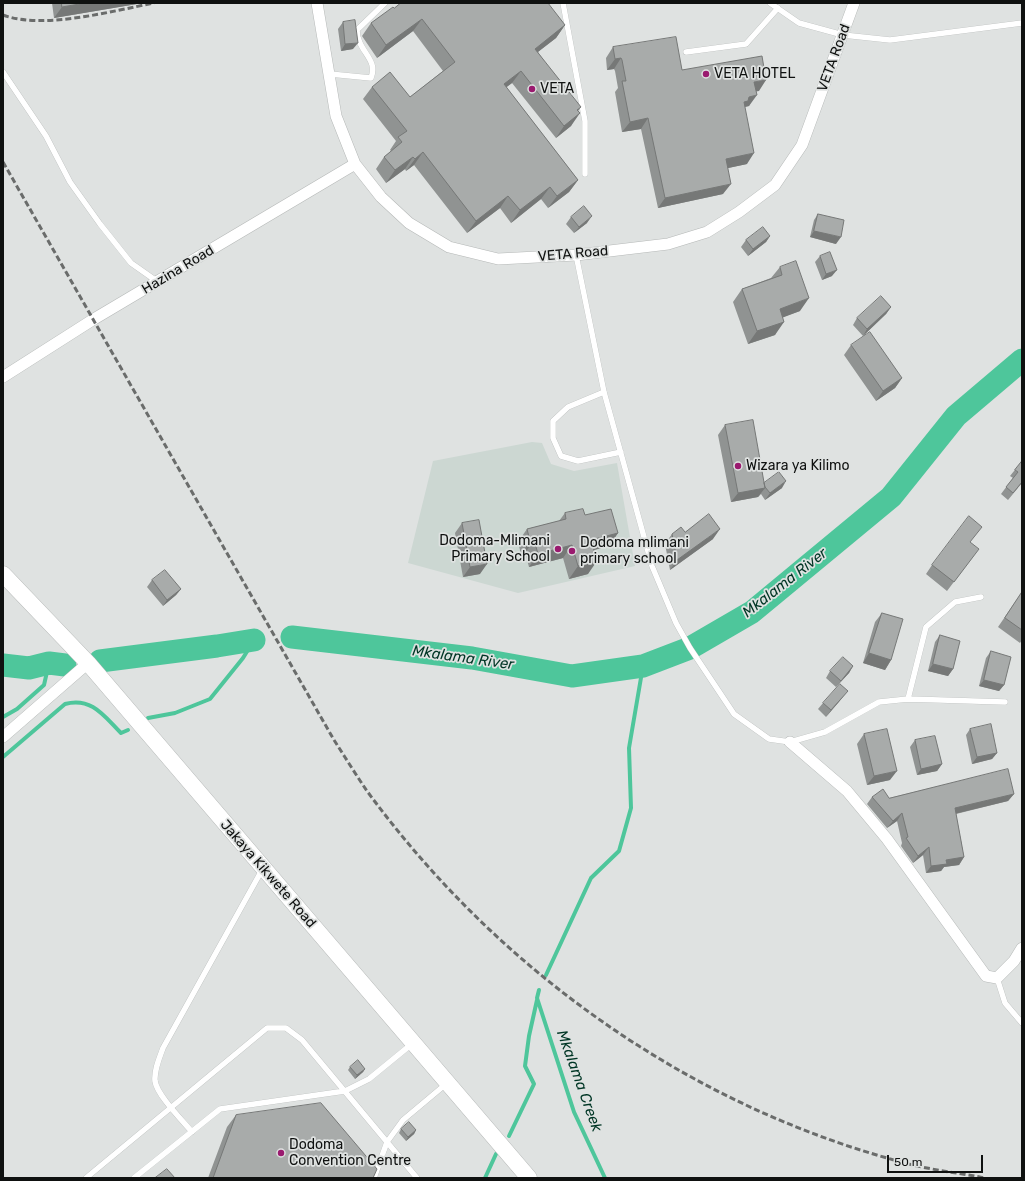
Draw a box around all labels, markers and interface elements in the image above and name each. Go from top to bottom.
street label: VETA Road [814,22,854,94]
place label: VETA HOTEL [714,66,795,82]
marker: VETA HOTEL [701,69,711,79]
place label: VETA [540,81,574,97]
marker: VETA [527,84,537,94]
street label: Hazina Road [139,242,217,298]
street label: VETA Road [537,243,609,265]
place label: Wizara ya Kilimo [746,458,850,474]
marker: Wizara ya Kilimo [733,461,743,471]
place label: Dodoma-Mlimani Primary School [439,533,550,566]
place label: Dodoma mlimani primary school [580,535,689,568]
marker: Dodoma-Mlimani Primary School [553,544,563,554]
water label: Mkalama River [739,544,831,622]
marker: Dodoma mlimani primary school [567,546,577,556]
water label: Mkalama River [411,642,515,674]
street label: Jakaya Kikwete Road [217,817,319,931]
water label: Mkalama Creek [552,1028,606,1134]
place label: Dodoma Convention Centre [289,1137,411,1170]
scale bar [889,1147,985,1173]
marker: Dodoma Convention Centre [276,1148,286,1158]
text: 50 m [894,1155,922,1169]

